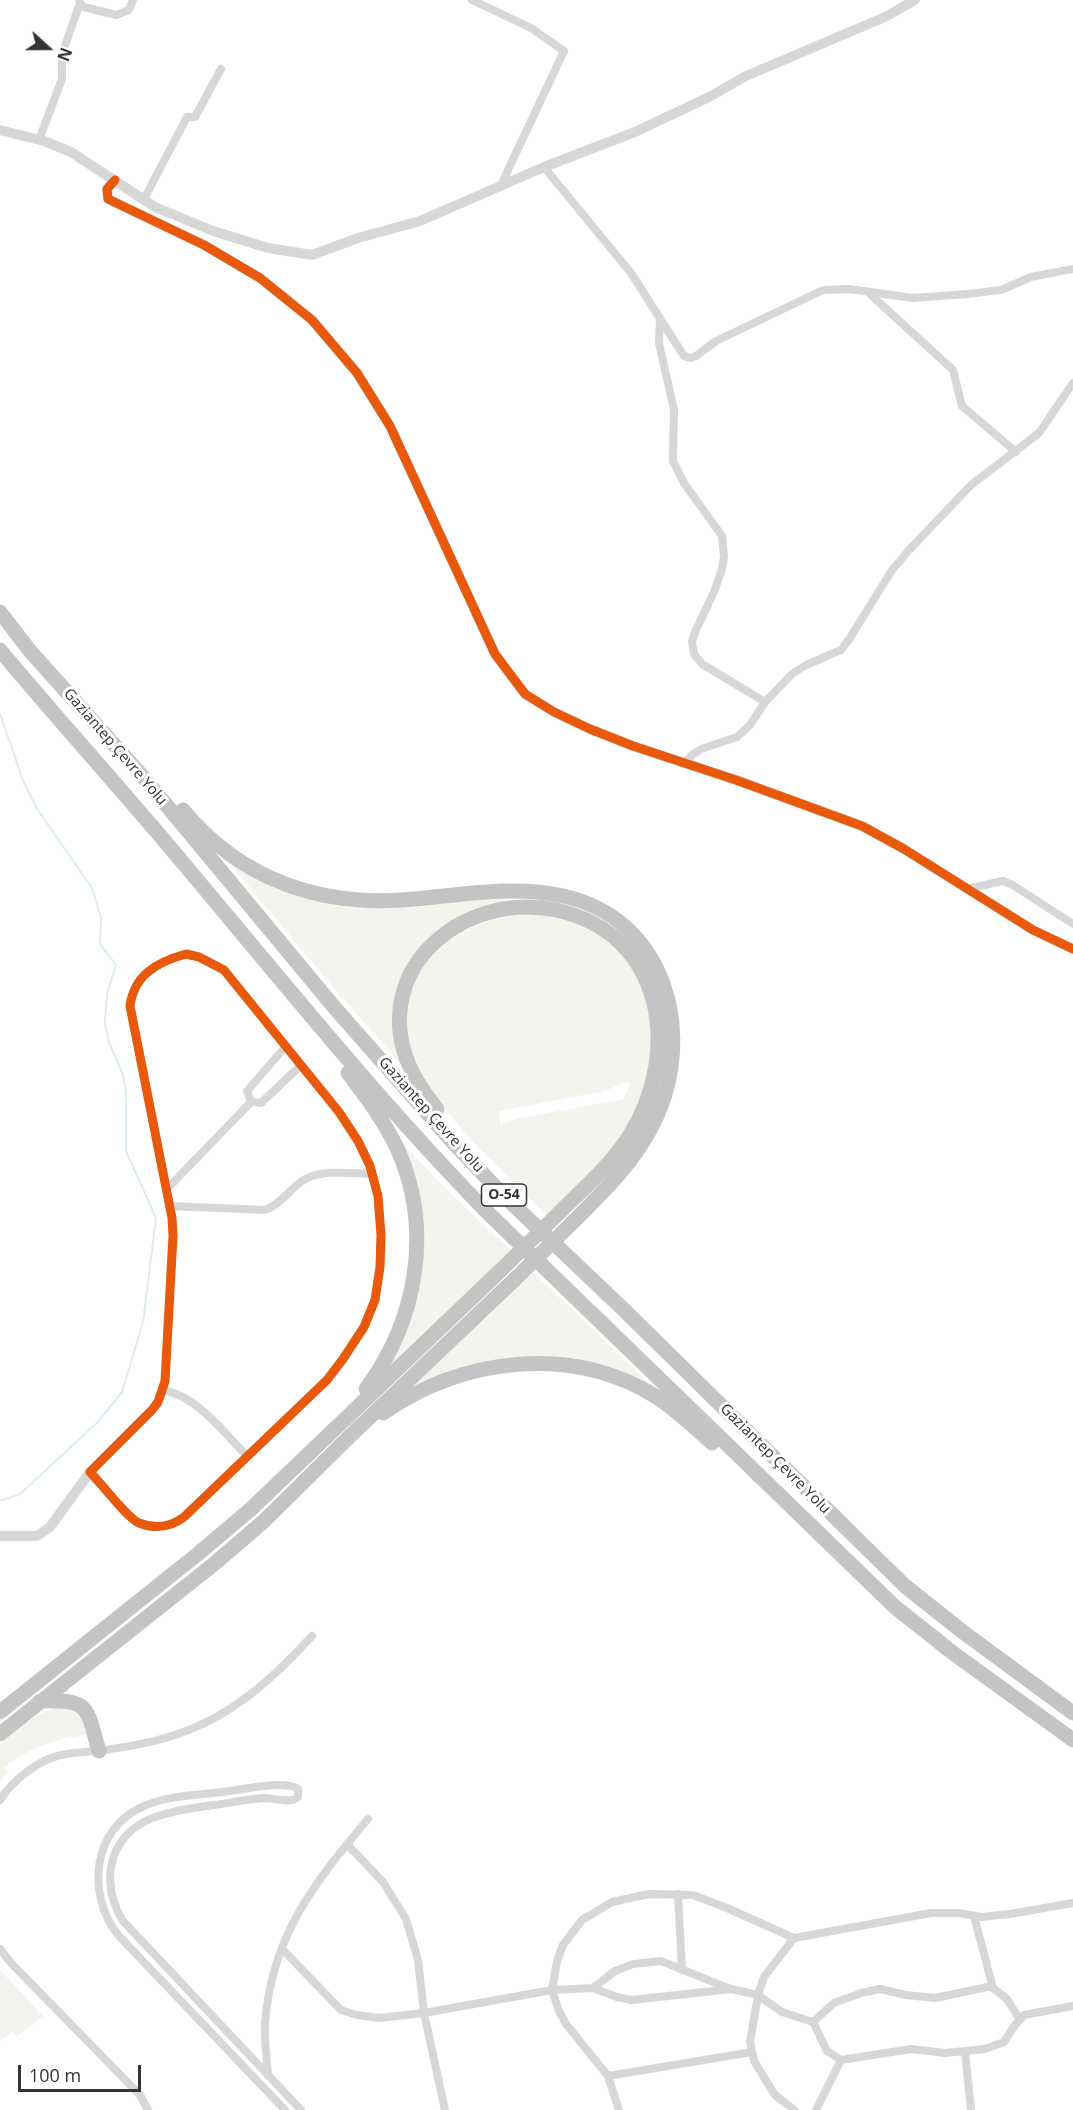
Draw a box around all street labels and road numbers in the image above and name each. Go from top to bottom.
street label: Gaziantep Çevre Yolu [59,685,171,809]
street label: Gaziantep Çevre Yolu [375,1054,487,1176]
road number: O-54 [482,1184,526,1206]
street label: Gaziantep Çevre Yolu [716,1400,834,1518]

